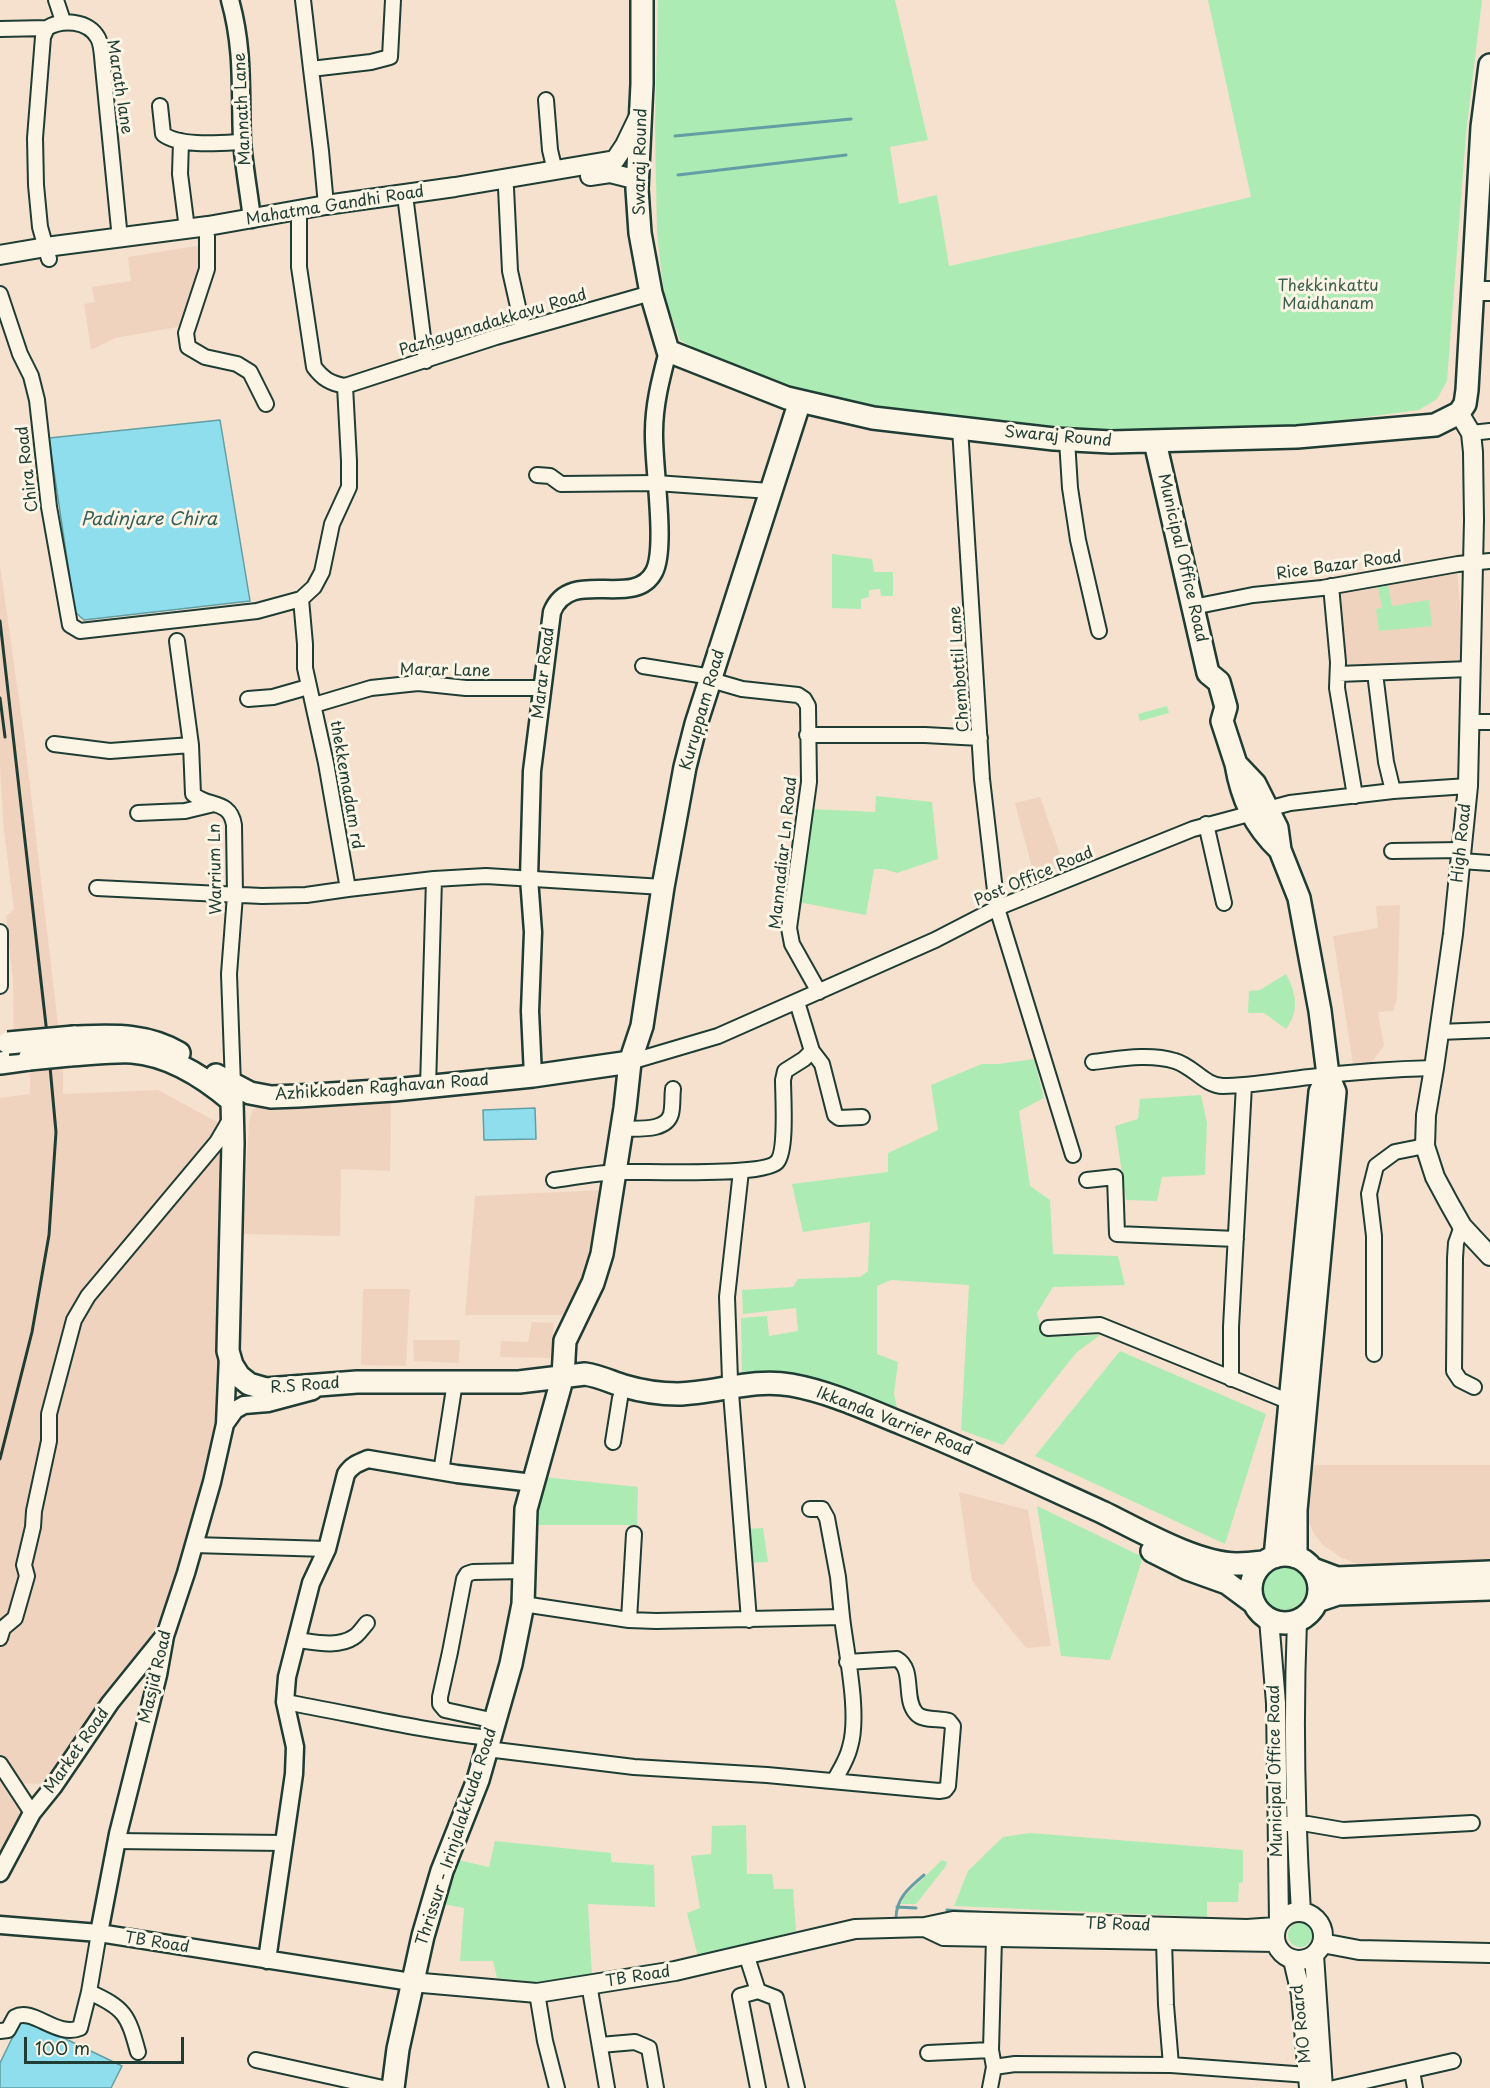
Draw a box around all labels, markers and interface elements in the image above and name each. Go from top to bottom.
street label: Marath lane [102,38,136,136]
street label: Mannath Lane [230,52,256,166]
street label: Swaraj Round [630,108,652,216]
street label: Mahatma Gandhi Road [244,182,426,230]
park label: Thekkinkattu Maidhanam [1277,277,1379,315]
street label: Pazhayanadakkavu Road [397,285,589,361]
street label: Swaraj Round [1004,423,1112,451]
street label: Chira Road [13,425,43,513]
street label: Municipal Office Road [1153,472,1211,644]
water label: Padinjare Chira [81,509,217,531]
street label: Rice Bazar Road [1275,548,1403,584]
street label: Chembottil Lane [946,605,974,733]
street label: Marar Road [529,626,559,720]
street label: Kuruppam Road [677,648,729,772]
street label: Marar Lane [399,661,491,681]
street label: thekkemadam rd [325,719,367,851]
street label: Mannadiar Ln Road [766,776,802,930]
street label: High Road [1448,802,1476,884]
street label: Warrium Ln [206,823,226,915]
street label: Post Office Road [972,843,1096,911]
street label: Azhikkoden Raghavan Road [274,1071,490,1105]
street label: R.S Road [270,1374,340,1398]
street label: Ikkanda Varrier Road [813,1383,975,1461]
street label: Masjid Road [136,1629,176,1725]
street label: Municipal Office Road [1265,1685,1287,1857]
street label: Market Road [40,1704,114,1798]
street label: Thrissur - Irinjalakkuda Road [413,1726,501,1948]
street label: TB Road [1085,1914,1151,1936]
street label: TB Road [123,1928,191,1958]
street label: TB Road [604,1962,672,1992]
street label: MO Roard [1288,1983,1316,2065]
scale bar [27,2025,188,2063]
text: 100 m [35,2034,90,2061]

